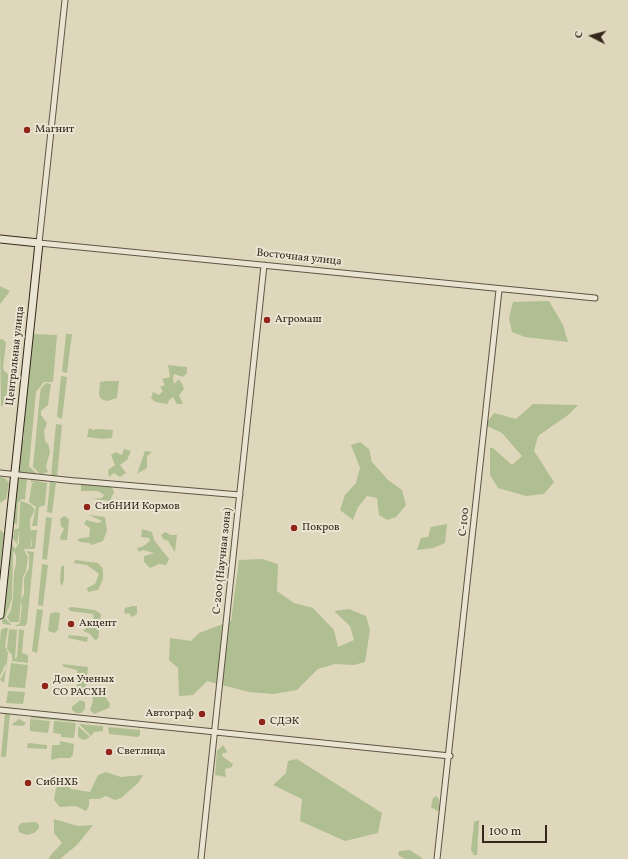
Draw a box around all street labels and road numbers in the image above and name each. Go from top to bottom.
street label: Восточная улица [256,247,342,269]
street label: Центральная улица [4,306,28,406]
street label: С-200 (Научная зона) [211,507,235,615]
street label: С-100 [457,507,473,537]

